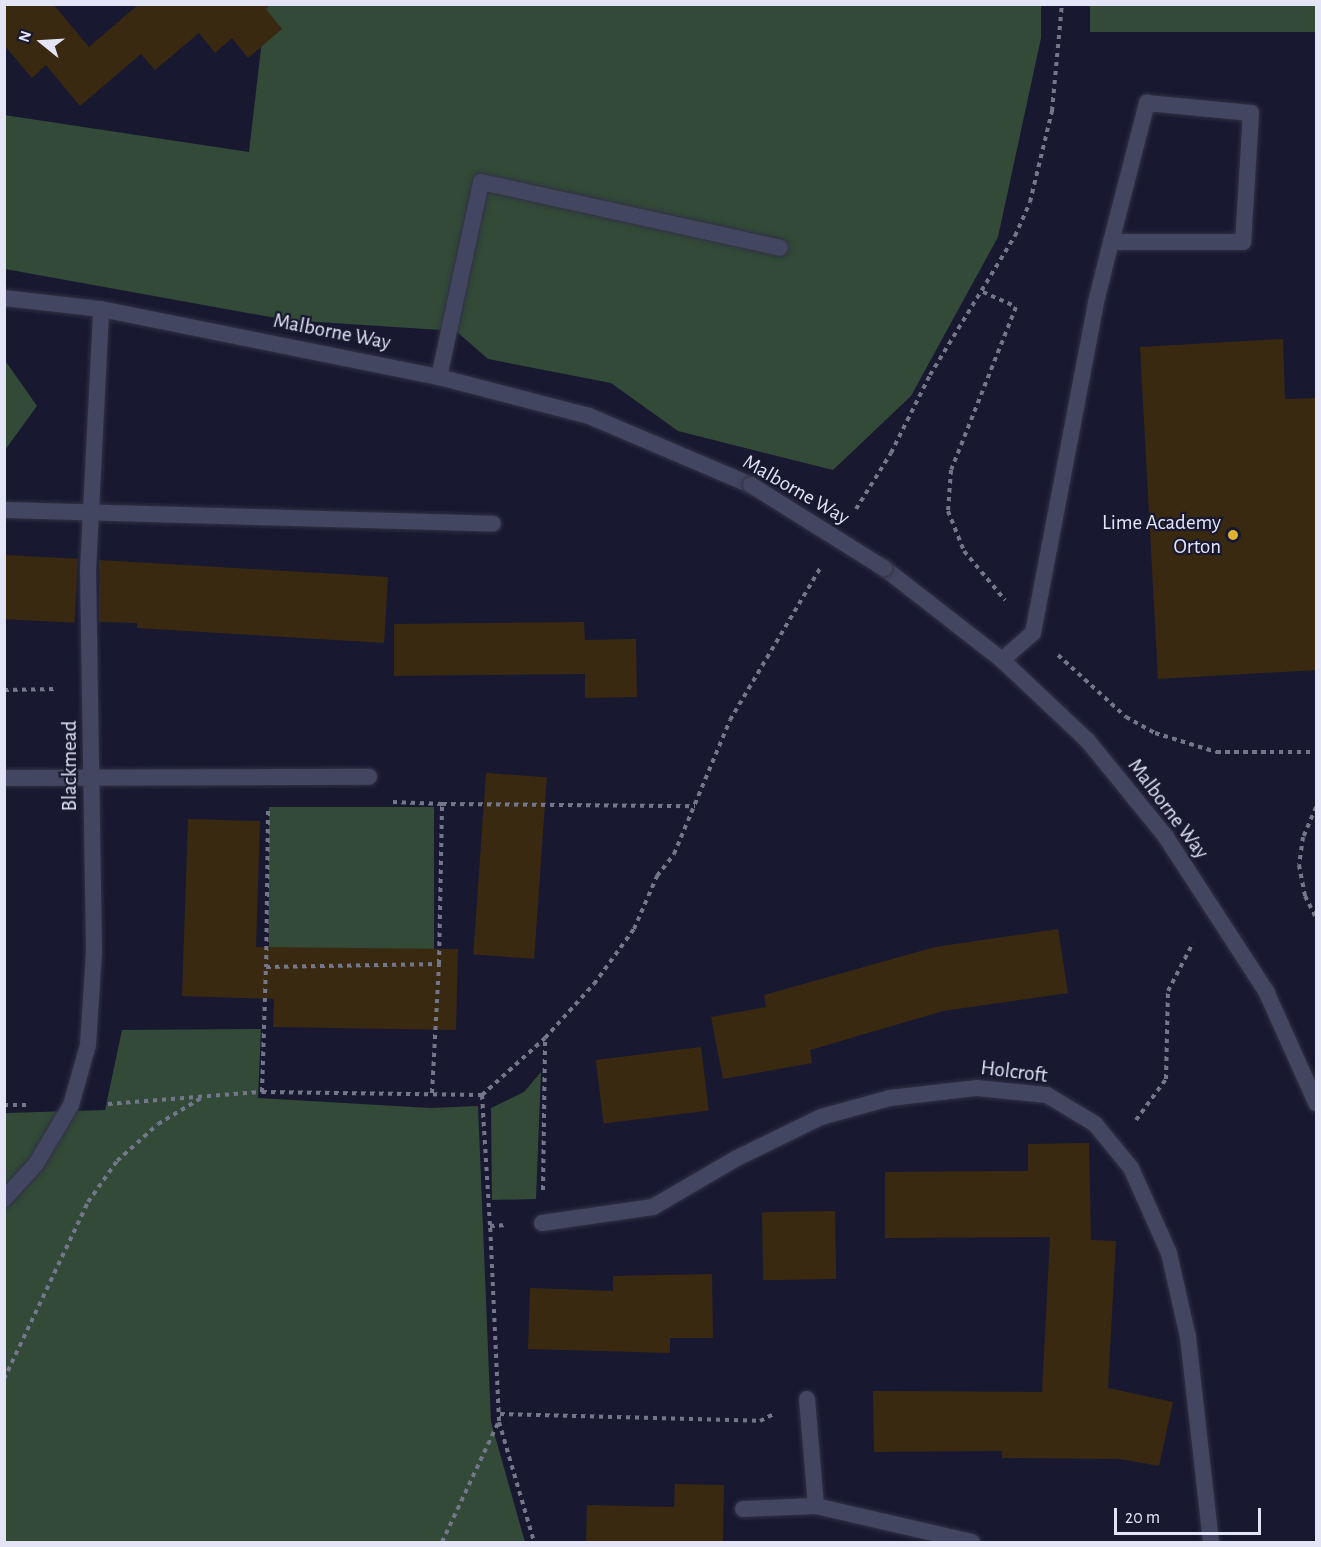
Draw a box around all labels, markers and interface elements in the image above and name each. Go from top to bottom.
north arrow [12,12,72,72]
text: N [16,29,34,44]
street label: Malborne Way [271,308,393,356]
street label: Malborne Way [738,449,854,531]
place label: Lime Academy Orton [1102,510,1221,560]
marker: Lime Academy Orton [1226,528,1240,542]
street label: Blackmead [57,721,83,811]
street label: Malborne Way [1122,754,1214,864]
street label: Holcroft [979,1055,1049,1089]
scale bar [1117,1496,1264,1534]
text: 20 m [1125,1509,1160,1527]

